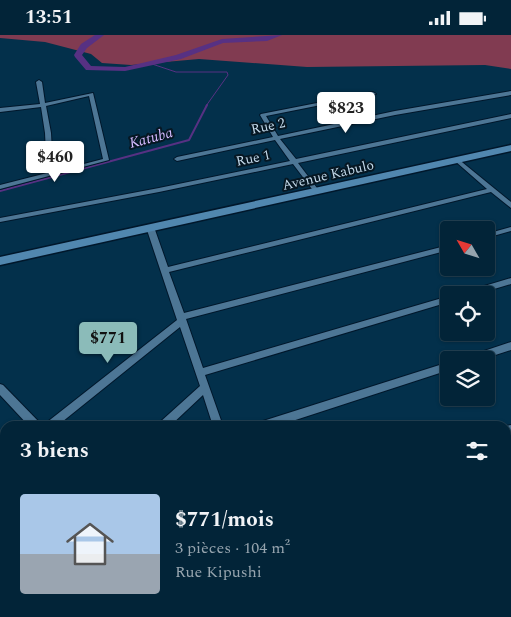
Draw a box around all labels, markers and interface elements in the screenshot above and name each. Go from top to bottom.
text: 13:51 [25,3,73,32]
pin: $823 [316,91,376,134]
text: $823 [328,96,364,120]
street label: Rue 2 [249,112,287,140]
water label: Katuba [127,121,176,155]
pin: $460 [25,141,85,183]
street label: Rue 1 [234,144,272,172]
text: $460 [37,145,73,169]
street label: Avenue Kabulo [280,154,376,196]
north arrow [440,221,495,276]
map controls [440,221,495,406]
button: locate [440,286,495,341]
pin: $771 [78,321,138,364]
text: $771 [90,326,126,350]
button: layers [440,351,495,406]
text: 3 biens [20,435,89,467]
icon: filters [463,437,491,465]
text: $771/mois [175,504,274,536]
icon: home [60,514,120,574]
text: 3 pièces · 104 m² [175,536,290,560]
text: Rue Kipushi [175,560,262,584]

